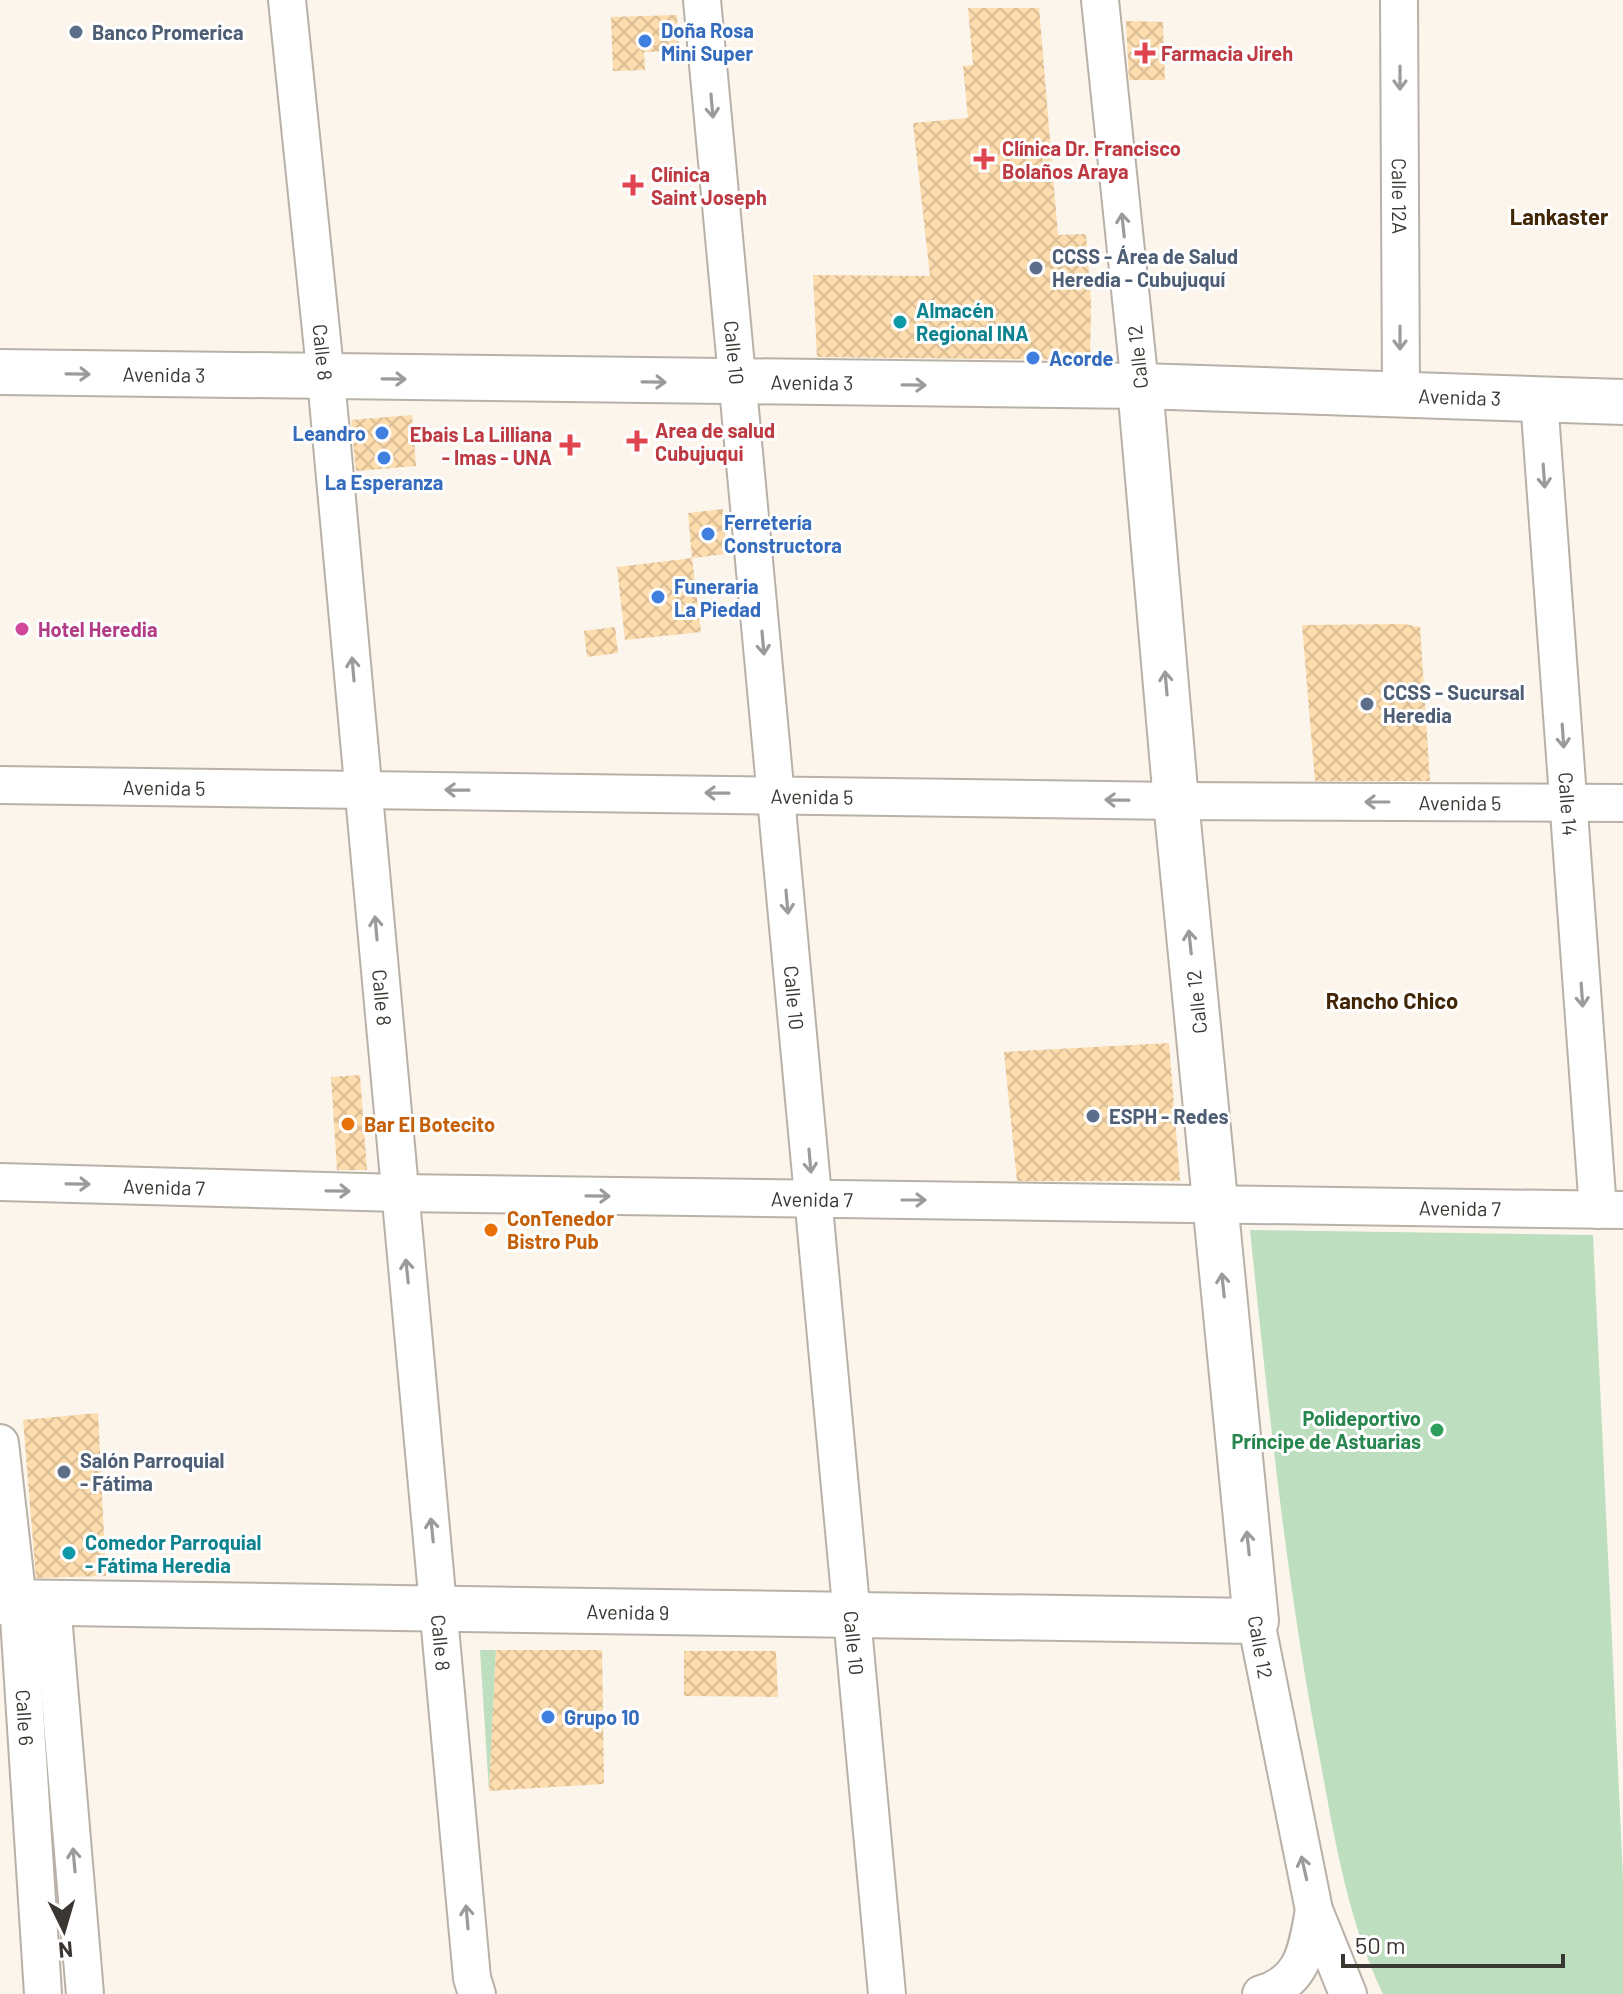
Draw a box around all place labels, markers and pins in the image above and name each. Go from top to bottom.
place label: Doña Rosa Mini Super [661,18,754,65]
place label: Banco Promerica [92,20,244,44]
marker: Banco Promerica [67,23,85,41]
marker: Doña Rosa Mini Super [636,32,654,50]
place label: Farmacia Jireh [1161,41,1293,65]
marker: Farmacia Jireh [1136,44,1154,62]
place label: Clínica Dr. Francisco Bolaños Araya [1002,136,1181,183]
marker: Clínica Dr. Francisco Bolaños Araya [973,148,995,170]
place label: Clínica Saint Joseph [651,162,767,209]
marker: Clínica Saint Joseph [622,174,644,196]
place label: CCSS - Área de Salud Heredia - Cubujuquí [1052,244,1238,291]
marker: CCSS - Área de Salud Heredia - Cubujuquí [1027,259,1045,277]
place label: Almacén Regional INA [916,298,1029,345]
marker: Almacén Regional INA [891,313,909,331]
place label: Acorde [1049,346,1114,370]
marker: Acorde [1024,349,1042,367]
place label: Area de salud Cubujuqui [655,418,775,465]
place label: Leandro [292,421,366,445]
place label: Ebais La Lilliana - Imas - UNA [410,422,552,469]
marker: Leandro [373,424,391,442]
marker: Area de salud Cubujuqui [626,430,648,452]
marker: Ebais La Lilliana - Imas - UNA [559,434,581,456]
marker: La Esperanza [375,449,393,467]
place label: La Esperanza [325,470,443,494]
place label: Ferretería Constructora [724,510,842,557]
marker: Ferretería Constructora [699,525,717,543]
place label: Funeraria La Piedad [674,574,761,621]
marker: Funeraria La Piedad [649,588,667,606]
place label: Hotel Heredia [38,617,157,641]
marker: Hotel Heredia [13,620,31,638]
place label: CCSS - Sucursal Heredia [1383,680,1525,727]
marker: CCSS - Sucursal Heredia [1358,695,1376,713]
place label: ESPH - Redes [1109,1104,1228,1128]
marker: ESPH - Redes [1084,1107,1102,1125]
place label: Bar El Botecito [364,1112,495,1136]
marker: Bar El Botecito [339,1115,357,1133]
place label: ConTenedor Bistro Pub [507,1206,614,1253]
marker: ConTenedor Bistro Pub [482,1221,500,1239]
place label: Polideportivo Príncipe de Astuarias [1232,1406,1421,1453]
marker: Polideportivo Príncipe de Astuarias [1428,1421,1446,1439]
place label: Salón Parroquial - Fátima [80,1448,225,1495]
marker: Salón Parroquial - Fátima [55,1463,73,1481]
place label: Comedor Parroquial - Fátima Heredia [85,1530,261,1577]
marker: Comedor Parroquial - Fátima Heredia [60,1544,78,1562]
place label: Grupo 10 [564,1705,640,1729]
marker: Grupo 10 [539,1708,557,1726]

